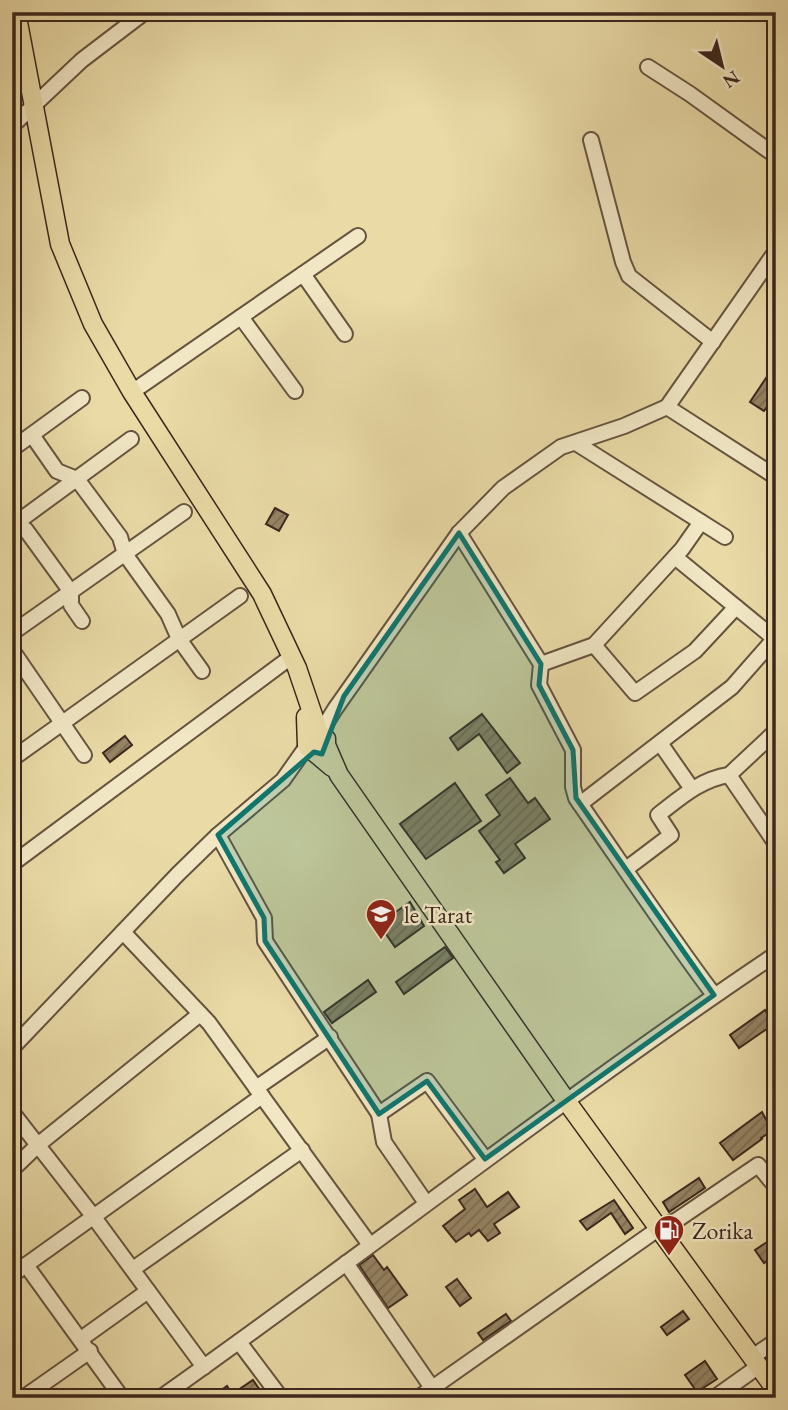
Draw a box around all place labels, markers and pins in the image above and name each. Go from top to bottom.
school or university icon: le Tarat [364,897,398,941]
place label: le Tarat [404,899,473,930]
fuel station icon: Zorika [652,1213,686,1257]
place label: Zorika [692,1215,754,1246]

